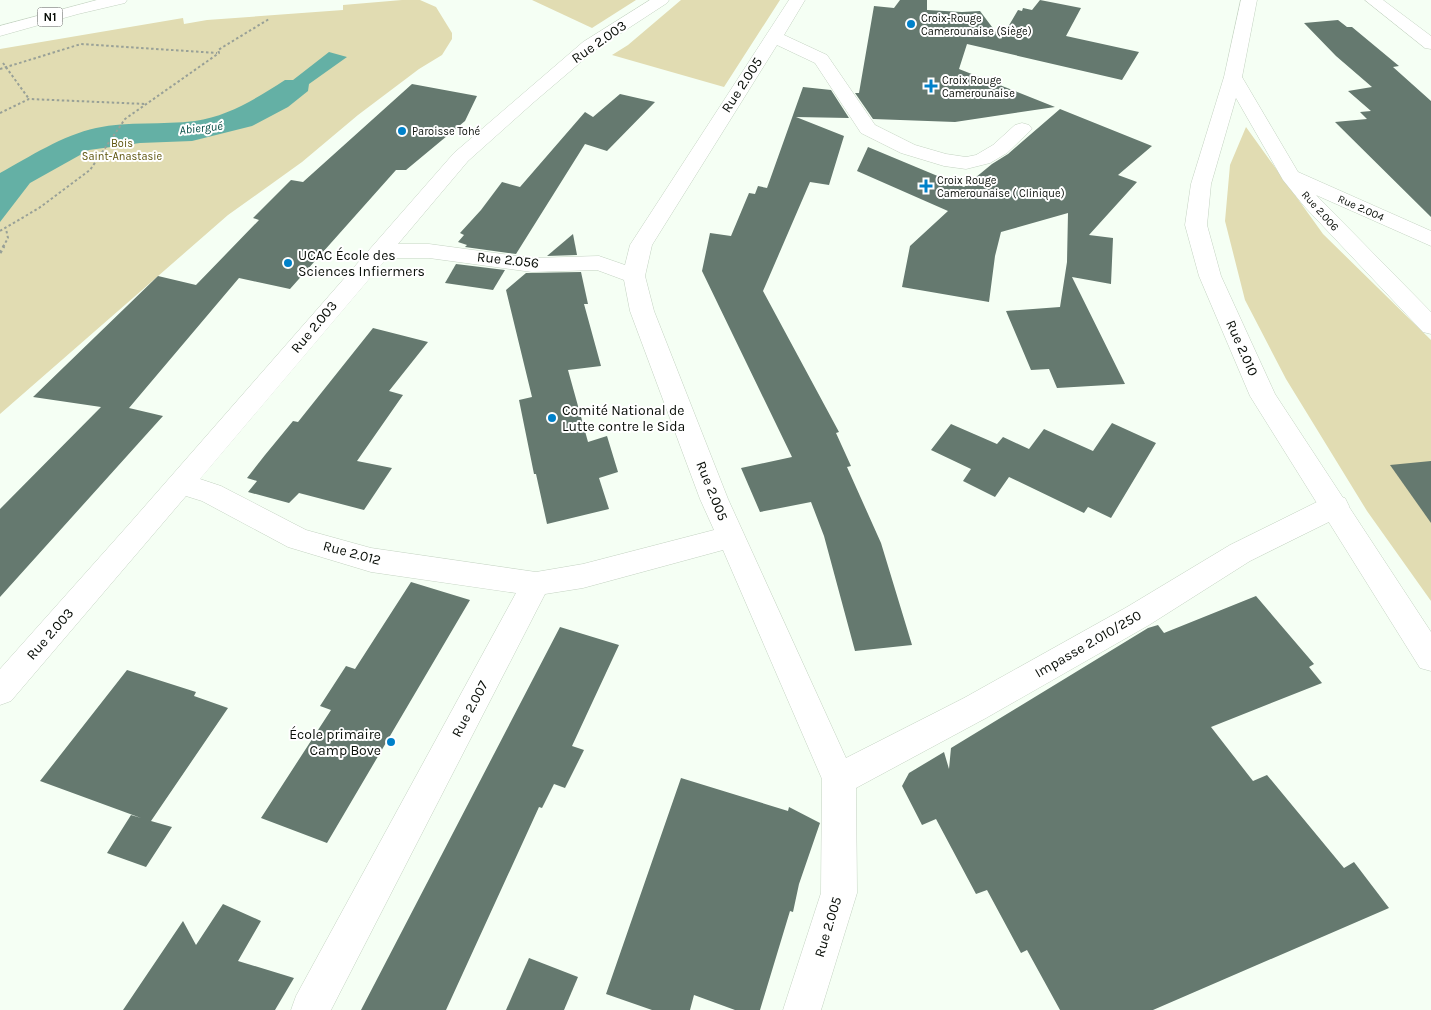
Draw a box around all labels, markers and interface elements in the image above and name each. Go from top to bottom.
road number: N1 [38,8,62,26]
place label: Croix-Rouge Camerounaise (Siège) [921,12,1032,38]
street label: Rue 2.003 [568,17,630,67]
marker: Croix-Rouge Camerounaise (Siège) [905,18,917,30]
street label: Rue 2.005 [718,54,766,116]
place label: Croix Rouge Camerounaise [942,74,1015,100]
marker: Croix Rouge Camerounaise [924,79,938,93]
water label: Abiergué [179,119,224,137]
marker: Paroisse Tohé [396,125,408,137]
place label: Paroisse Tohé [412,125,481,138]
park label: Bois Saint-Anastasie [82,137,162,163]
place label: Croix Rouge Camerounaise ( Clinique) [937,174,1065,200]
marker: Croix Rouge Camerounaise ( Clinique) [919,179,933,193]
street label: Rue 2.006 [1299,188,1341,234]
street label: Rue 2.004 [1336,192,1386,224]
place label: UCAC École des Sciences Infiermers [298,246,425,280]
street label: Rue 2.056 [476,248,540,272]
marker: UCAC École des Sciences Infiermers [282,257,294,269]
street label: Rue 2.003 [287,297,341,357]
street label: Rue 2.010 [1222,317,1262,379]
place label: Comité National de Lutte contre le Sida [562,402,685,435]
marker: Comité National de Lutte contre le Sida [546,412,558,424]
street label: Rue 2.005 [692,459,732,523]
street label: Rue 2.012 [321,537,383,569]
street label: Rue 2.003 [23,605,77,663]
street label: Impasse 2.010/250 [1032,607,1144,681]
street label: Rue 2.007 [448,678,492,740]
place label: École primaire Camp Bove [289,725,381,759]
marker: École primaire Camp Bove [385,736,397,748]
street label: Rue 2.005 [811,894,845,959]

